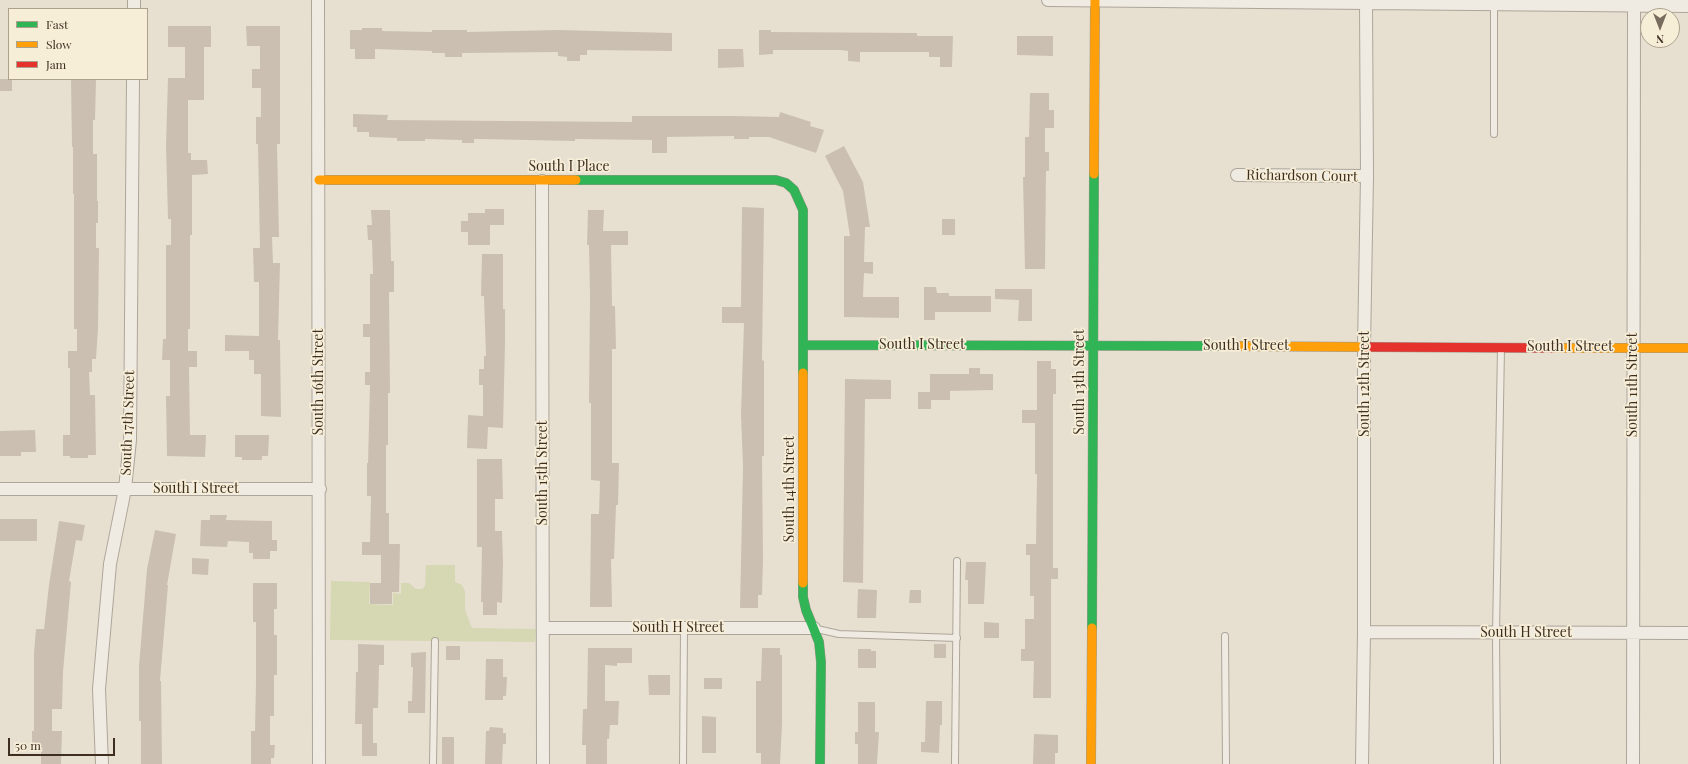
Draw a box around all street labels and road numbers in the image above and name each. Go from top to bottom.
street label: South I Place [528,159,610,175]
street label: Richardson Court [1246,167,1358,185]
street label: South 16th Street [311,329,327,435]
street label: South 13th Street [1072,329,1088,435]
street label: South 12th Street [1357,331,1373,437]
street label: South 11th Street [1625,333,1641,437]
street label: South I Street [879,337,965,353]
street label: South I Street [1203,338,1289,354]
street label: South I Street [1527,339,1613,355]
street label: South 17th Street [118,370,138,476]
street label: South 15th Street [535,420,551,526]
street label: South 14th Street [782,436,798,542]
street label: South I Street [153,481,239,497]
street label: South H Street [632,620,724,636]
street label: South H Street [1480,625,1572,641]

